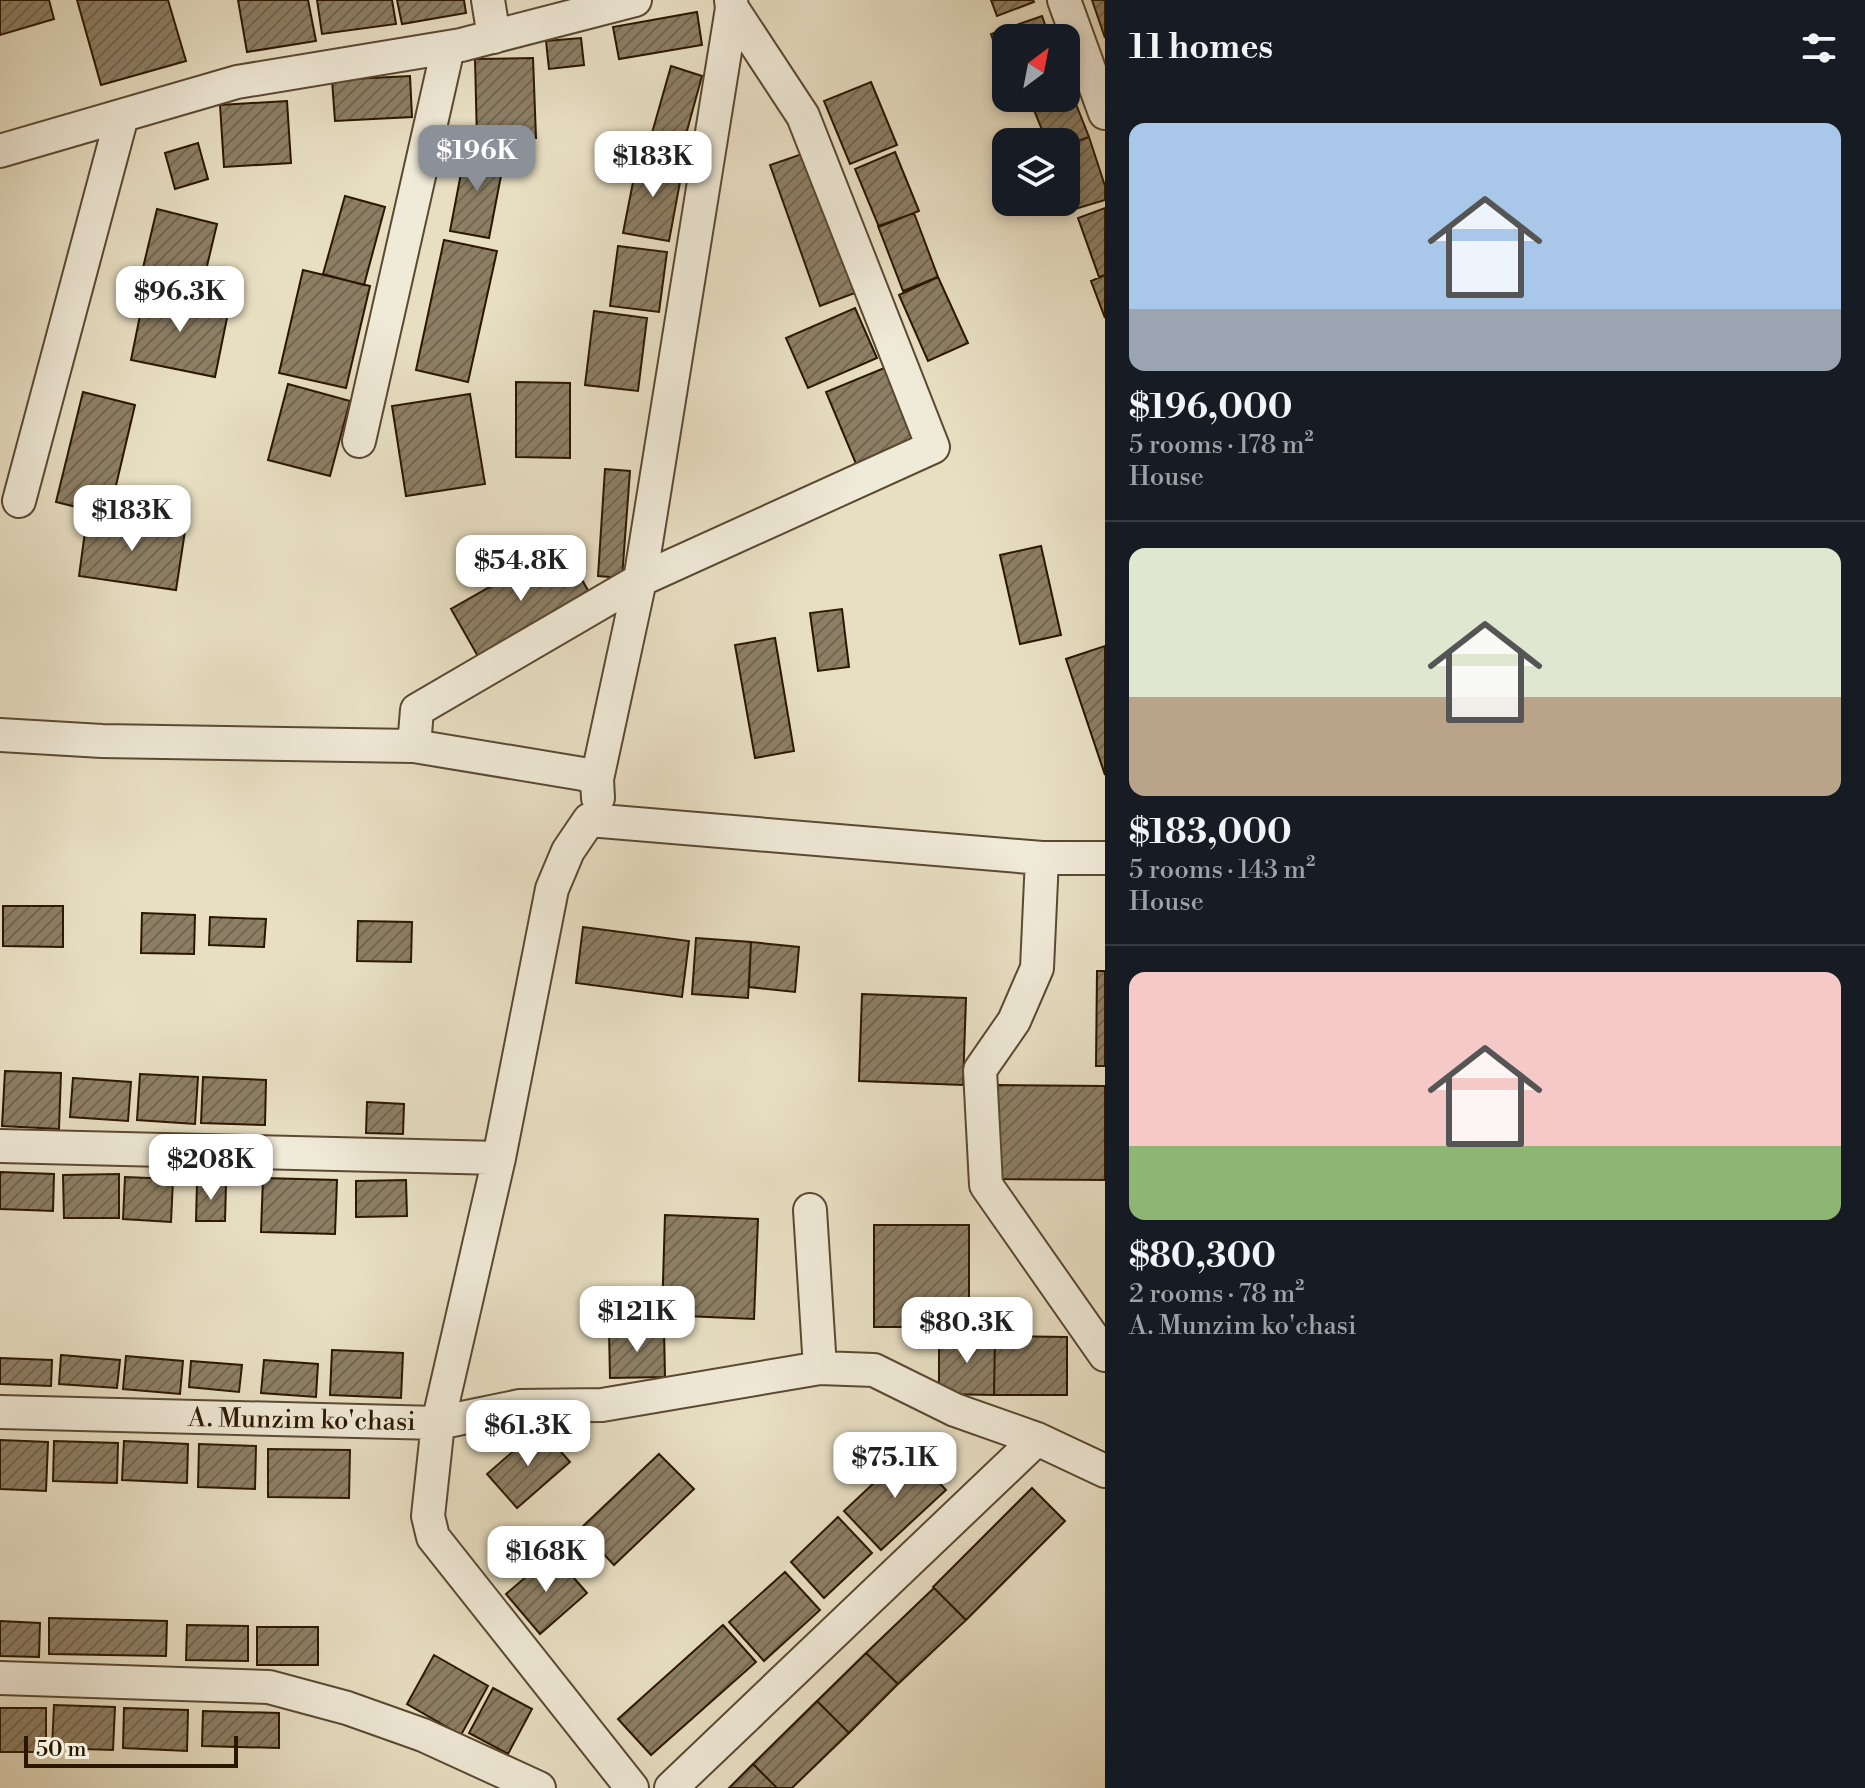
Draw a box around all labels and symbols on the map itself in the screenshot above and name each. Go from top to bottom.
north arrow [992,24,1080,112]
pin: $196K [421,125,533,193]
pin: $183K [597,131,709,199]
pin: $96.3K [115,266,245,334]
pin: $183K [76,485,188,553]
pin: $54.8K [456,535,586,603]
pin: $208K [155,1134,267,1202]
pin: $121K [581,1286,693,1354]
pin: $80.3K [902,1297,1032,1365]
pin: $61.3K [463,1400,593,1468]
street label: A. Munzim ko'chasi [187,1402,416,1438]
pin: $75.1K [830,1432,960,1500]
pin: $168K [490,1526,602,1594]
scale bar [24,1732,238,1768]

